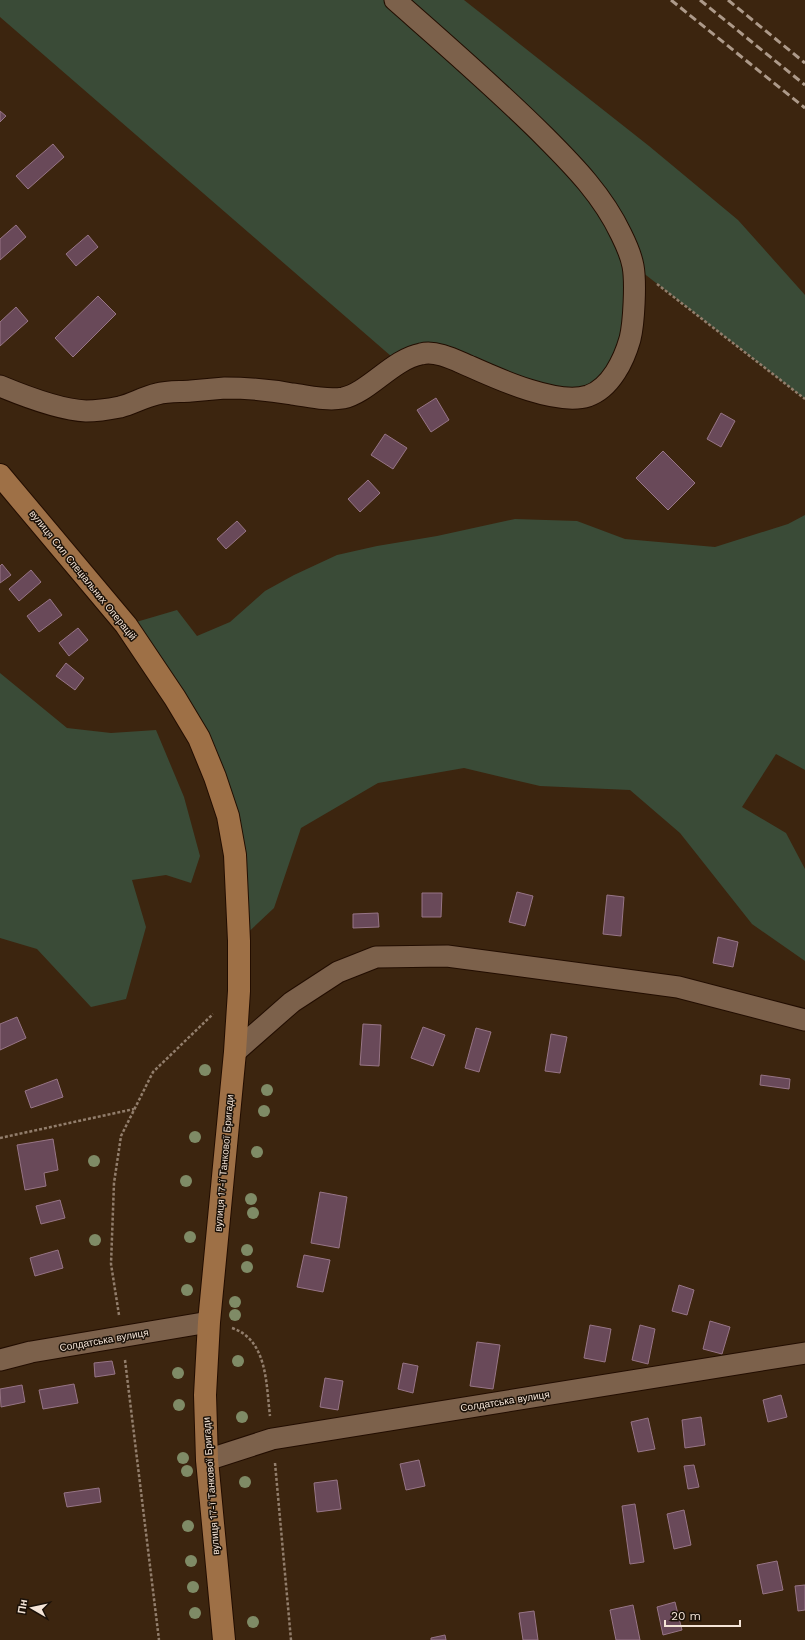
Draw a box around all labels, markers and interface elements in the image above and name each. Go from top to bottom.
street label: вулиця Сил Спеціальних Операцій [27,508,139,642]
street label: вулиця 17-ї Танкової Бригади [213,1094,235,1232]
street label: Солдатська вулиця [59,1327,149,1353]
street label: Солдатська вулиця [460,1389,550,1413]
street label: вулиця 17-ї Танкової Бригади [201,1417,221,1555]
north arrow [12,1588,52,1628]
text: Пн [15,1598,30,1615]
scale bar [665,1602,740,1628]
text: 20 m [671,1609,701,1623]

